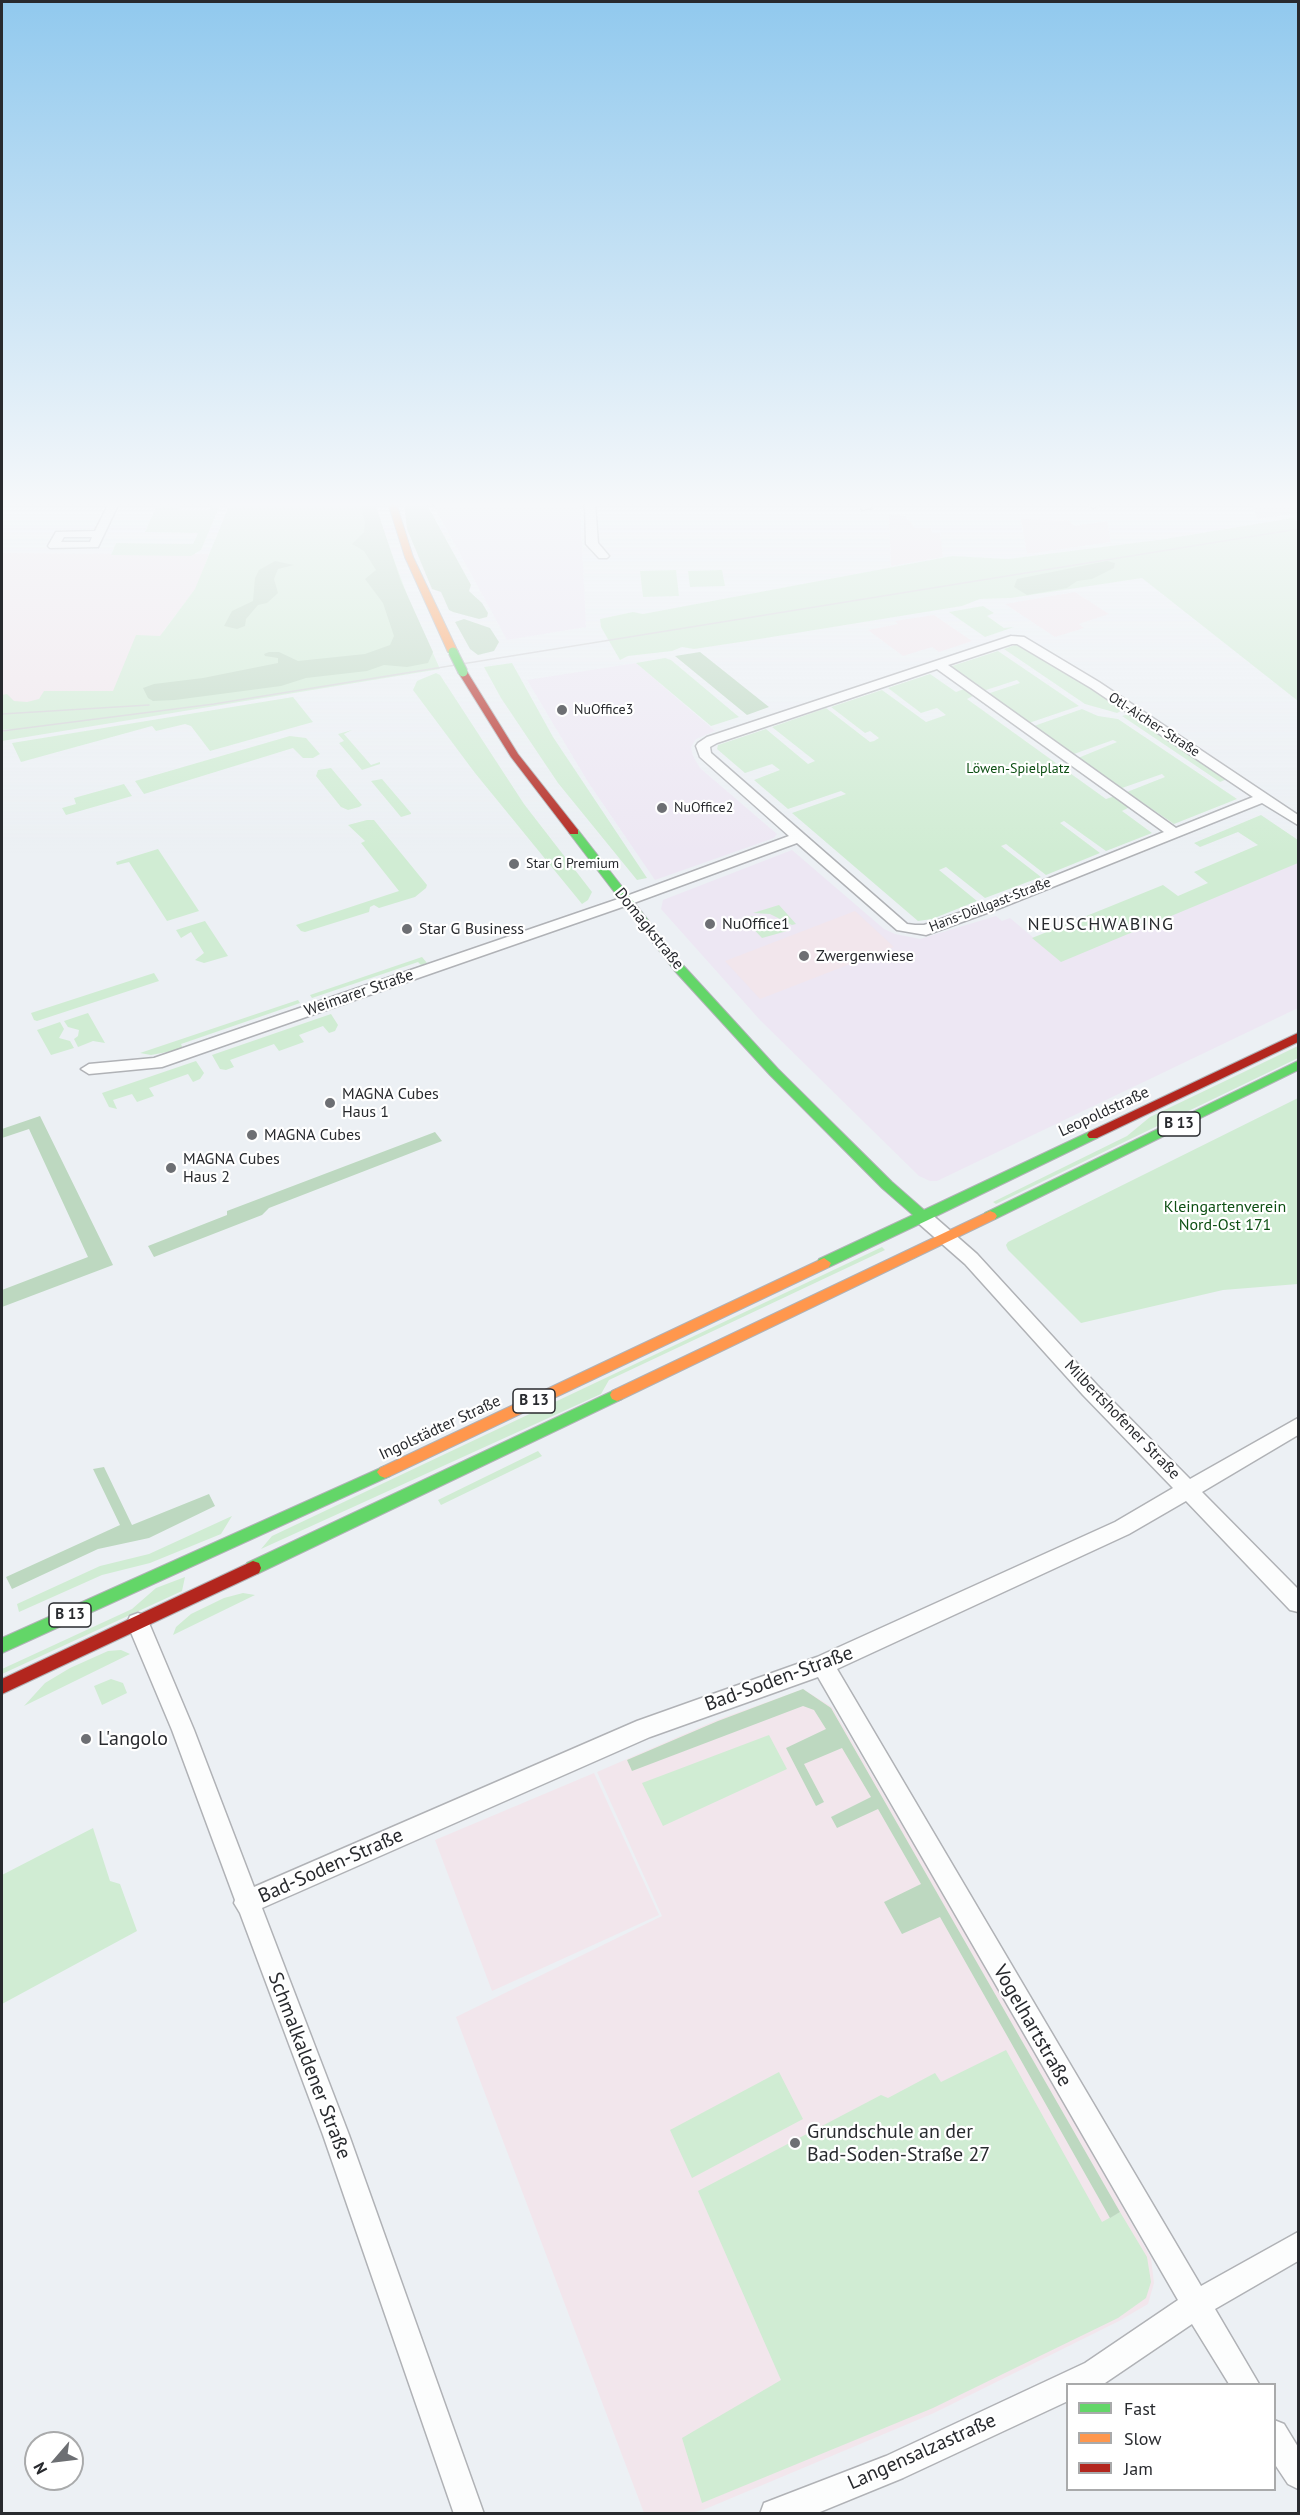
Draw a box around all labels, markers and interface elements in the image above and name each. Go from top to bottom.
street label: Otl-Aicher-Straße [1105,689,1203,761]
place label: NuOffice3 [574,702,633,718]
marker: NuOffice3 [555,703,569,717]
park label: Löwen-Spielplatz [966,761,1070,777]
place label: NuOffice2 [674,800,733,816]
marker: NuOffice2 [655,801,669,815]
place label: Star G Premium [526,856,619,872]
marker: Star G Premium [507,857,521,871]
street label: Hans-Döllgast-Straße [927,874,1053,936]
street label: Domagkstraße [610,884,688,974]
place label: NuOffice1 [722,914,790,934]
district label: NEUSCHWABING [1027,914,1175,936]
marker: NuOffice1 [703,917,717,931]
place label: Star G Business [419,919,524,939]
marker: Star G Business [400,922,414,936]
place label: Zwergenwiese [816,946,914,966]
marker: Zwergenwiese [797,949,811,963]
street label: Weimarer Straße [302,965,416,1021]
street label: Leopoldstraße [1056,1083,1152,1141]
place label: MAGNA Cubes Haus 1 [342,1084,439,1122]
marker: MAGNA Cubes Haus 1 [323,1096,337,1110]
road number: B 13 [1158,1112,1200,1136]
place label: MAGNA Cubes [264,1125,361,1145]
marker: MAGNA Cubes [245,1128,259,1142]
place label: MAGNA Cubes Haus 2 [183,1149,280,1187]
marker: MAGNA Cubes Haus 2 [164,1161,178,1175]
park label: Kleingartenverein Nord-Ost 171 [1164,1197,1286,1235]
street label: Milbertshofener Straße [1060,1356,1184,1484]
road number: B 13 [513,1389,555,1413]
street label: Ingolstädter Straße [376,1391,504,1465]
road number: B 13 [49,1603,91,1627]
street label: Bad-Soden-Straße [702,1641,856,1717]
place label: L'angolo [98,1727,168,1751]
marker: L'angolo [79,1732,93,1746]
street label: Bad-Soden-Straße [255,1823,407,1909]
street label: Vogelhartstraße [987,1961,1077,2091]
street label: Schmalkaldener Straße [262,1969,356,2163]
place label: Grundschule an der Bad-Soden-Straße 27 [807,2120,990,2167]
marker: Grundschule an der Bad-Soden-Straße 27 [788,2136,802,2150]
legend [1066,2383,1276,2491]
text: Fast [1124,2397,1156,2420]
street label: Langensalzastraße [844,2409,1000,2495]
text: Slow [1124,2427,1162,2450]
north arrow [24,2431,84,2491]
text: Jam [1124,2457,1153,2480]
text: N [29,2459,51,2478]

